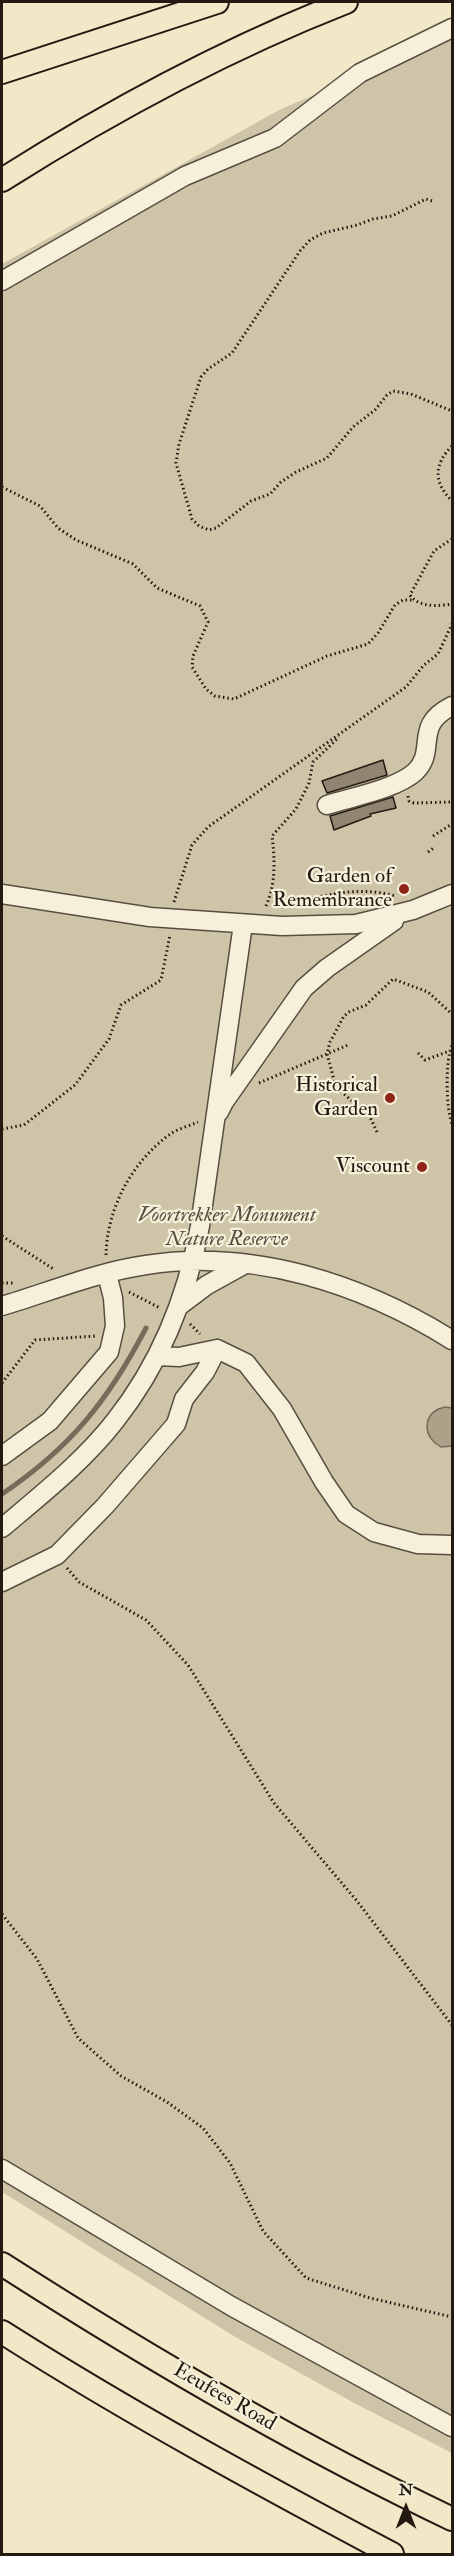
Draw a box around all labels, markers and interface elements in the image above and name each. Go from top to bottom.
place label: Garden of Remembrance [272,864,392,914]
marker: Garden of Remembrance [397,882,411,896]
place label: Historical Garden [295,1073,378,1123]
marker: Historical Garden [383,1091,397,1105]
place label: Viscount [336,1154,410,1180]
marker: Viscount [415,1160,429,1174]
park label: Voortrekker Monument Nature Reserve [138,1203,316,1253]
street label: Eeufees Road [168,2358,280,2438]
north arrow [376,2478,436,2538]
text: N [399,2480,413,2500]

